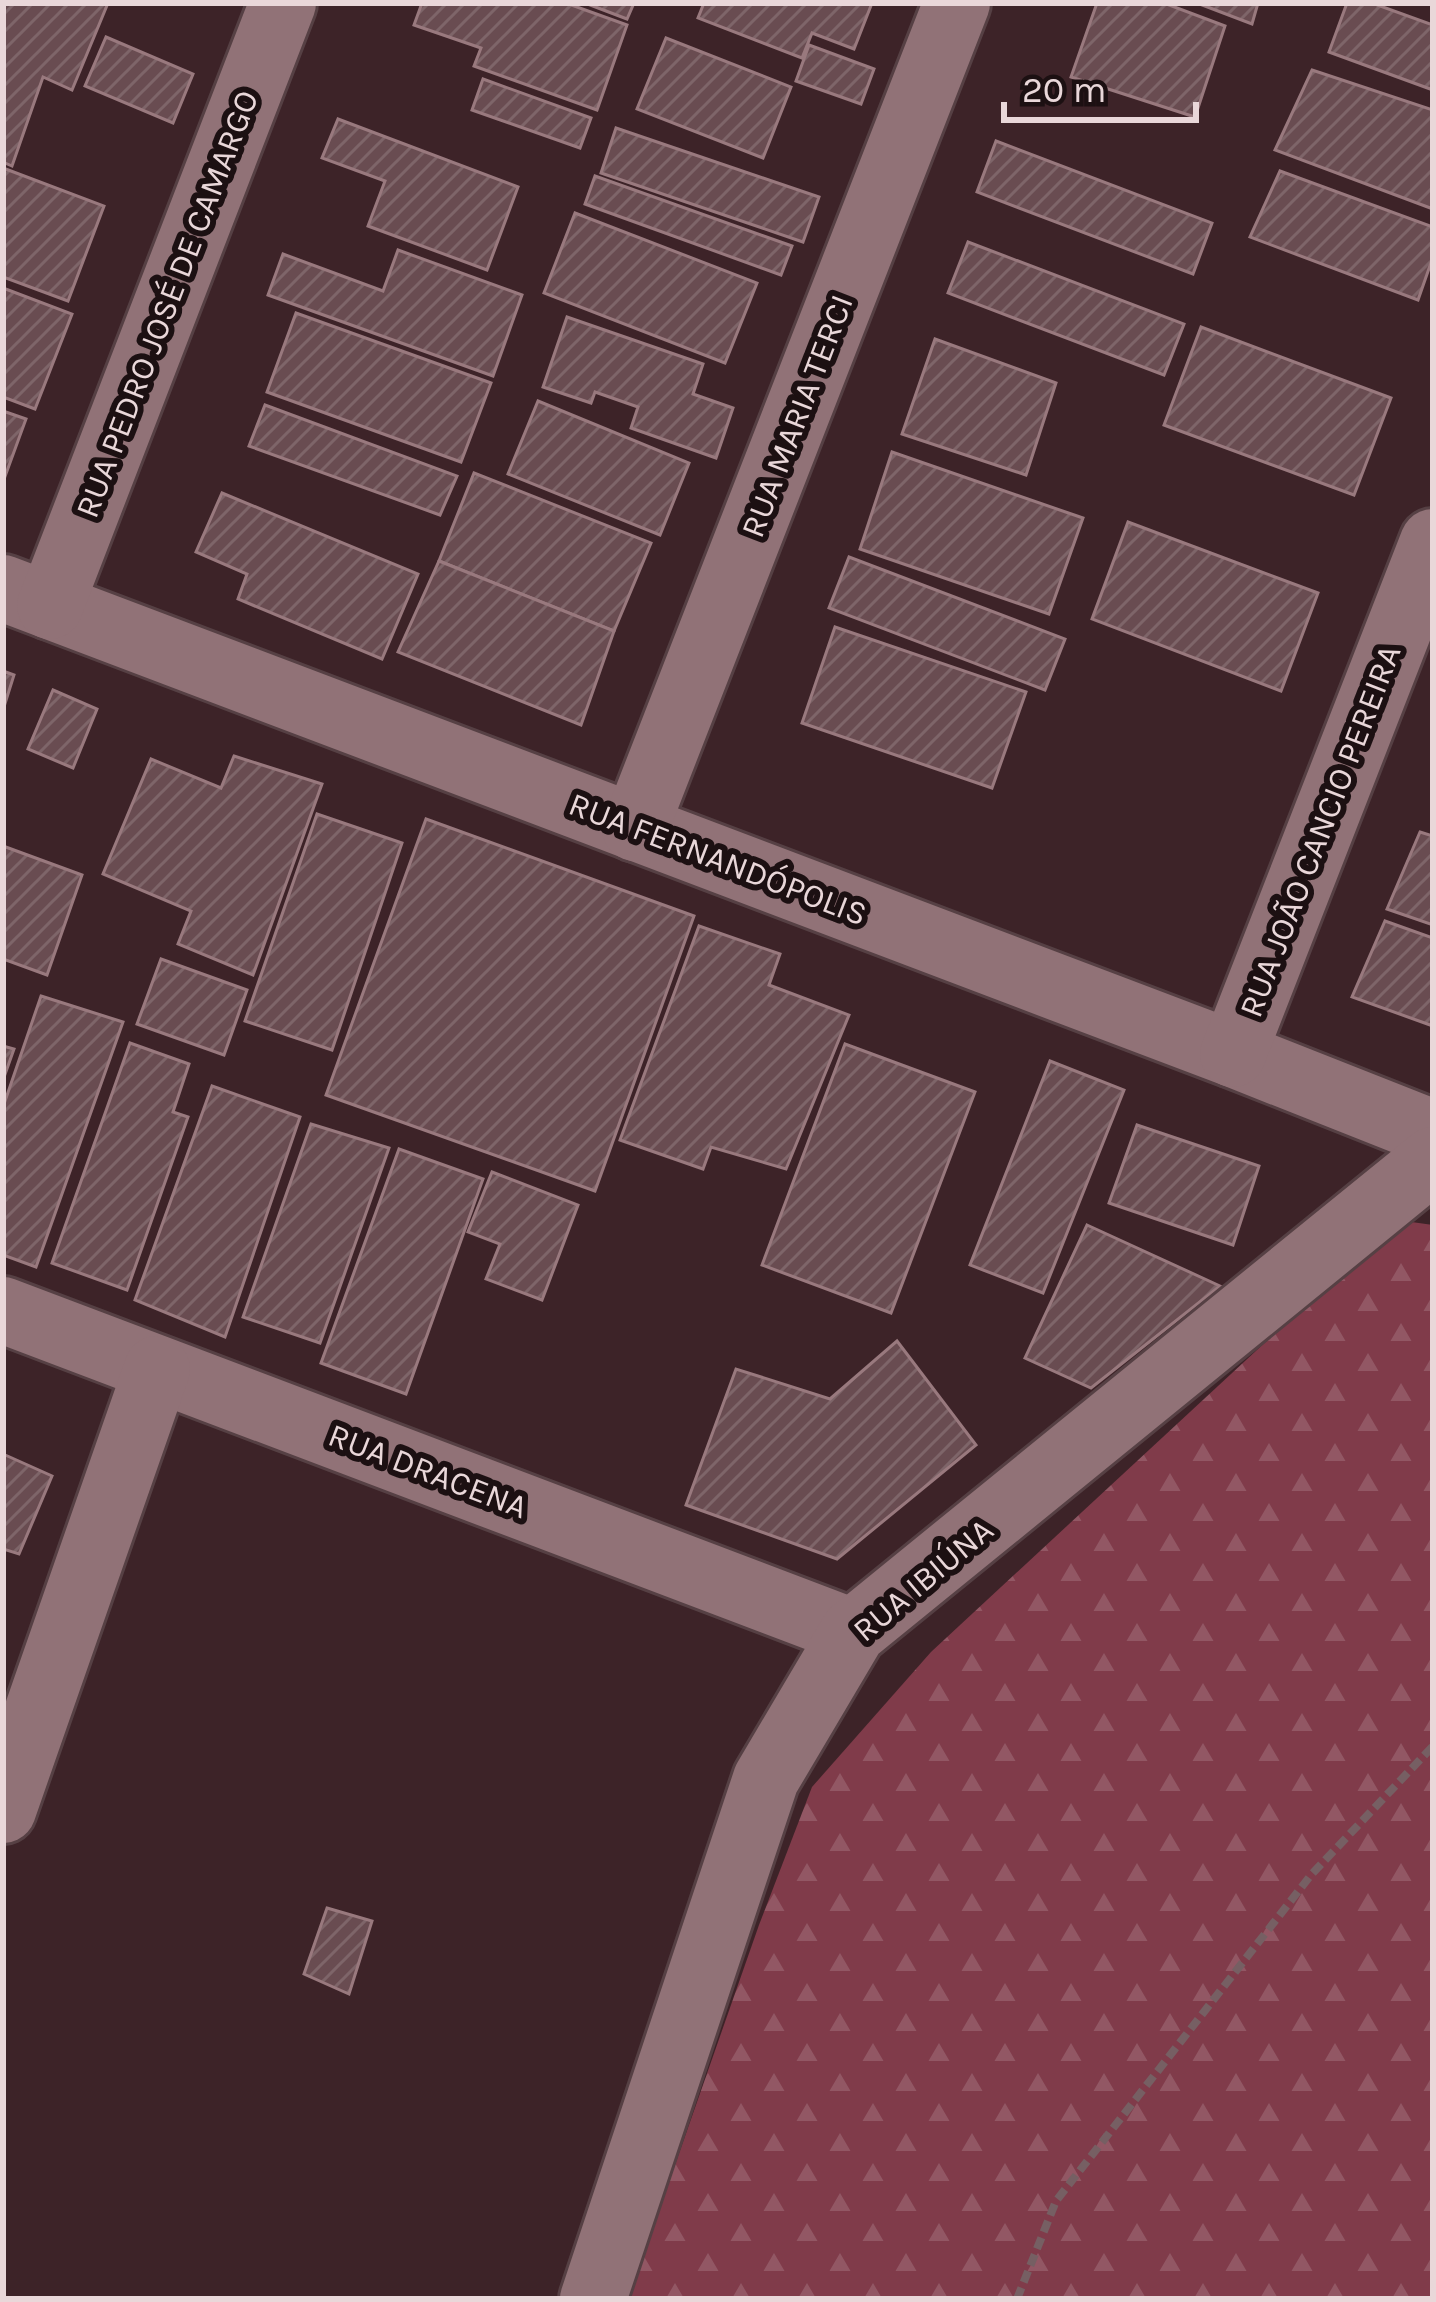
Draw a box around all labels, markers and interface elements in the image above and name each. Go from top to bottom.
scale bar [1004,48,1196,122]
text: 20 m [1022,69,1106,111]
street label: RUA PEDRO JOSÉ DE CAMARGO [67,85,266,523]
street label: RUA MARIA TERCI [733,289,861,543]
street label: RUA JOÃO CANCIO PEREIRA [1231,639,1409,1022]
street label: RUA FERNANDÓPOLIS [564,784,873,933]
street label: RUA DRACENA [323,1416,533,1526]
street label: RUA IBIÚNA [845,1510,1001,1649]

